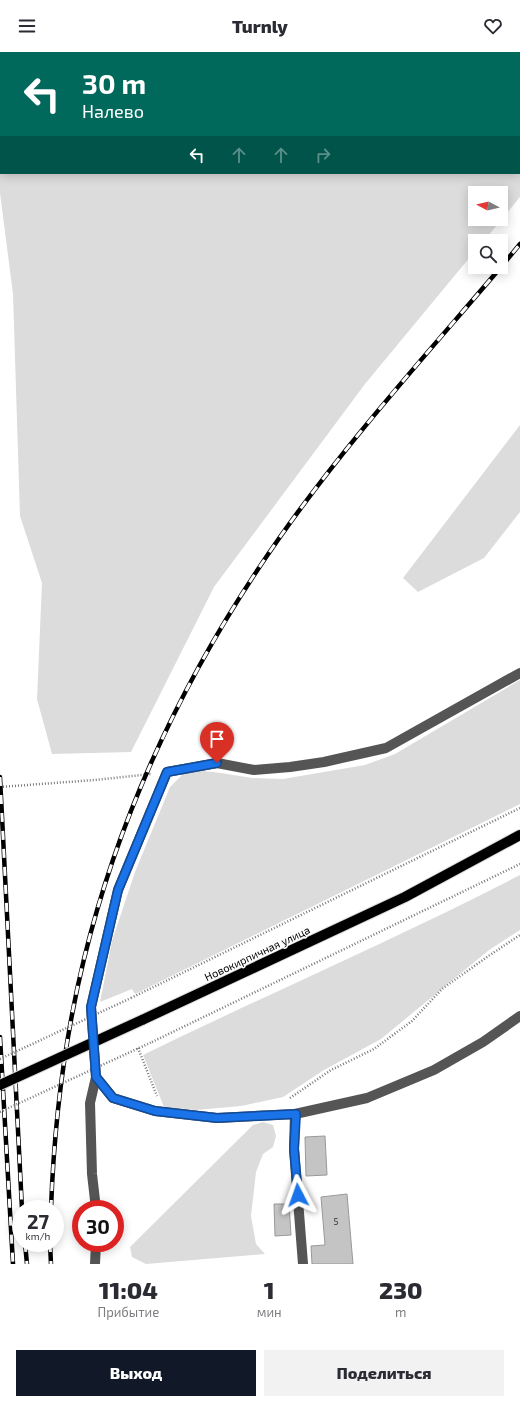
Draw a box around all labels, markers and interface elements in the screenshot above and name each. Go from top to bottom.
icon: menu [16,15,38,37]
text: Turnly [232,15,288,37]
icon: heart [482,15,504,37]
text: 30 m [82,66,146,100]
icon: left [16,68,68,120]
text: Налево [82,100,144,122]
icon: left [186,144,208,166]
icon: ahead [228,144,250,166]
icon: ahead [270,144,292,166]
icon: right [312,144,334,166]
north arrow [468,186,508,226]
map controls [468,186,508,274]
button: search [468,234,508,274]
pin [200,722,234,763]
icon: arrive [206,728,228,750]
street label: Новокирпичная улица [202,923,312,984]
position arrow [277,1174,319,1216]
speed limit sign: 30 [72,1200,124,1252]
text: 27 [27,1209,49,1233]
house number: 5 [334,1216,339,1227]
text: km/h [26,1230,50,1242]
text: 11:04 [99,1275,158,1304]
text: 1 [264,1275,275,1304]
text: 230 [379,1275,423,1304]
text: Прибытие [97,1304,159,1320]
text: мин [257,1304,282,1320]
text: m [395,1304,406,1320]
button: Выход [16,1350,256,1396]
button: Поделиться [264,1350,504,1396]

